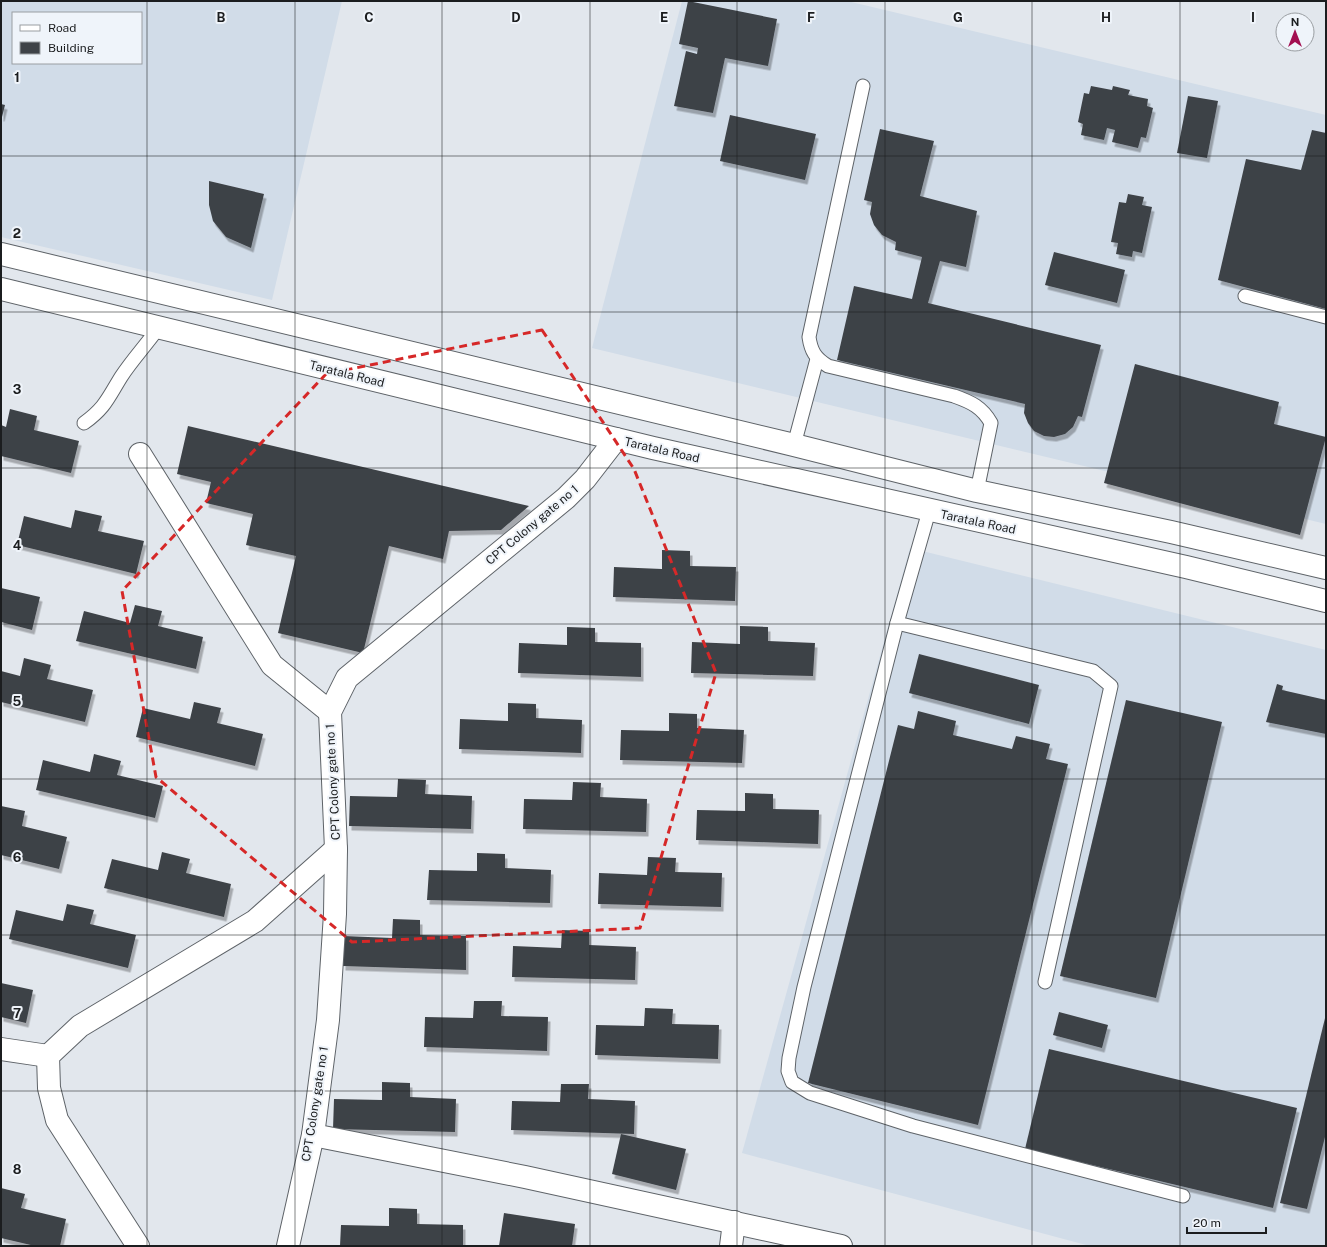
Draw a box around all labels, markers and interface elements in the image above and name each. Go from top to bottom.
text: B [217,10,226,25]
text: C [364,10,374,25]
text: D [511,10,521,25]
text: E [660,10,668,25]
text: F [807,10,815,25]
text: G [953,10,963,25]
text: H [1101,10,1111,25]
text: I [1251,10,1255,25]
legend [12,12,142,64]
north arrow [1275,12,1315,52]
text: N [1291,16,1299,28]
text: Road [48,21,76,35]
text: Building [48,41,94,55]
text: 1 [14,70,20,85]
text: 2 [13,226,21,241]
street label: Taratala Road [308,358,386,390]
text: 3 [13,382,22,397]
street label: Taratala Road [623,435,701,465]
street label: CPT Colony gate no 1 [483,482,581,568]
street label: Taratala Road [939,507,1017,537]
text: 4 [13,538,22,553]
text: 5 [13,694,22,709]
street label: CPT Colony gate no 1 [323,724,343,840]
text: 6 [13,850,22,865]
text: 7 [13,1006,21,1021]
street label: CPT Colony gate no 1 [299,1045,331,1163]
text: 8 [13,1162,22,1177]
scale bar [1187,1209,1266,1235]
text: 20 m [1193,1216,1221,1230]

